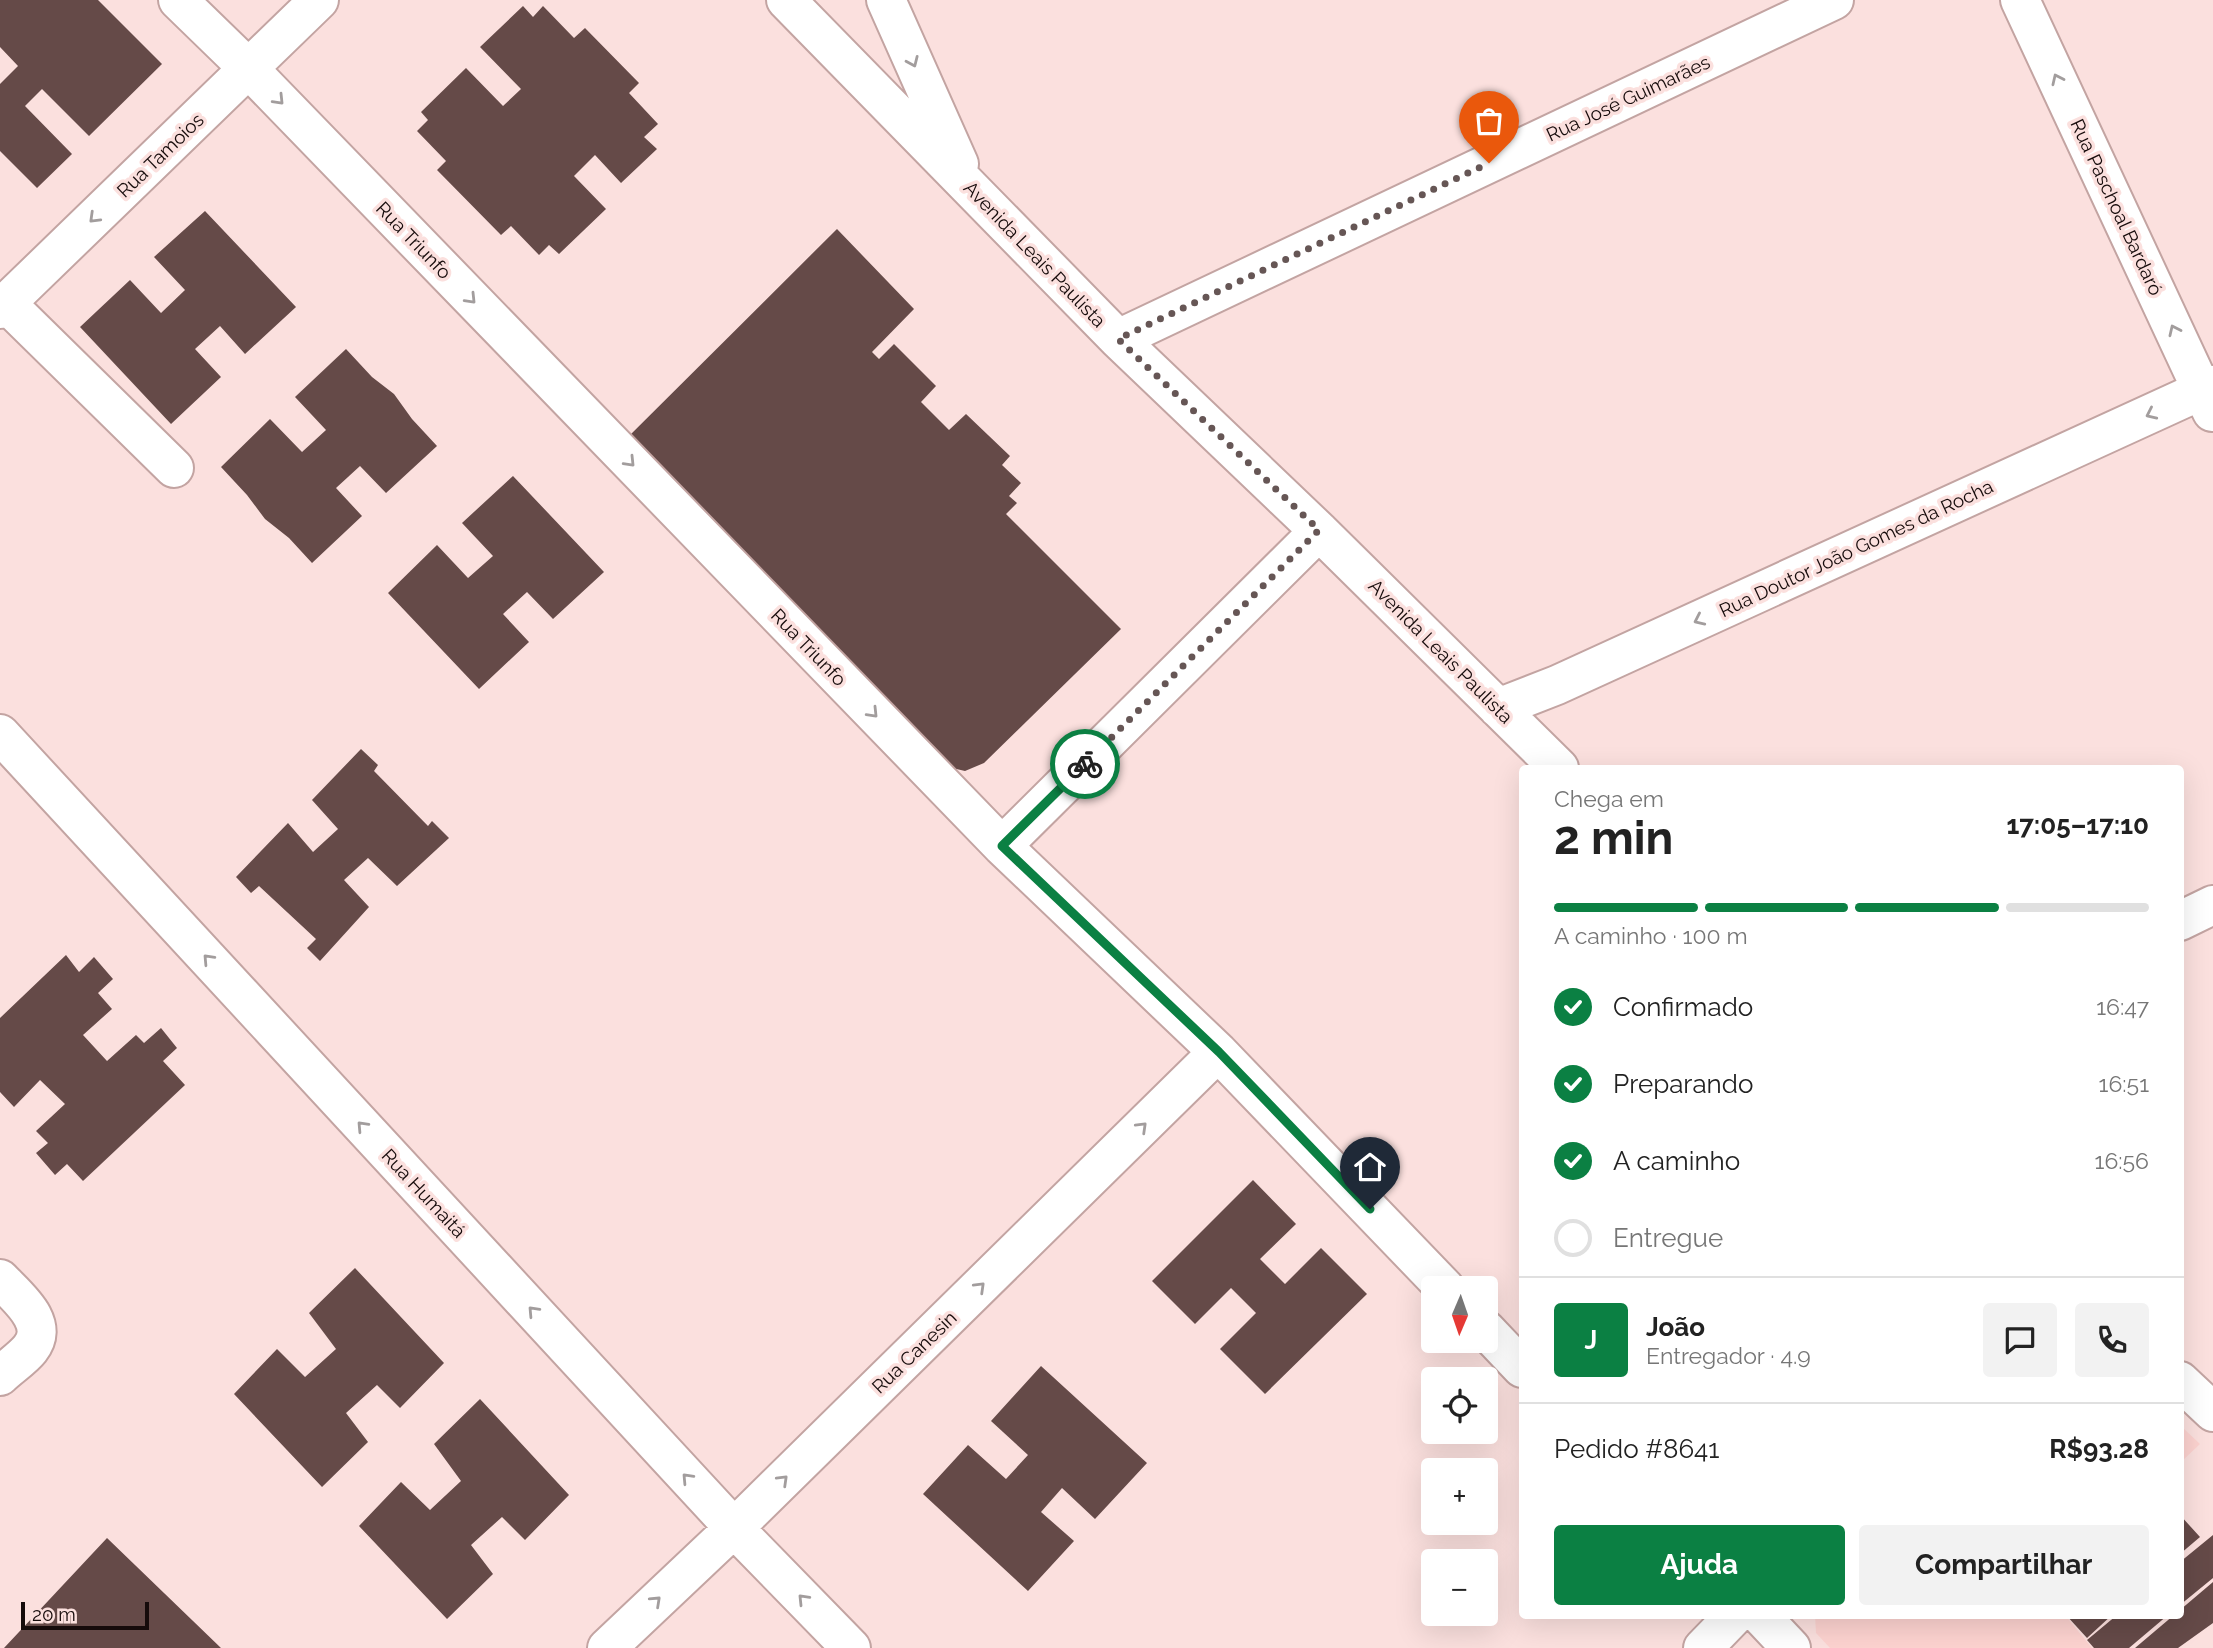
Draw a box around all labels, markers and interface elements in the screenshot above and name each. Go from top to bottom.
street label: Rua José Guimarães [1543,50,1713,146]
one-way arrow [905,55,919,67]
one-way arrow [2051,74,2065,86]
pin [1459,91,1519,163]
one-way arrow [271,92,283,104]
icon: bag [1470,102,1508,140]
street label: Rua Tamoios [112,108,208,202]
street label: Rua Paschoal Bardaró [2066,115,2168,299]
street label: Avenida Leais Paulista [960,176,1110,332]
street label: Rua Triunfo [372,197,456,283]
one-way arrow [89,210,102,223]
one-way arrow [463,290,476,303]
one-way arrow [2168,324,2182,337]
one-way arrow [2146,405,2158,419]
one-way arrow [621,454,634,467]
street label: Rua Doutor João Gomes da Rocha [1716,475,1996,621]
street label: Avenida Leais Paulista [1364,574,1518,728]
street label: Rua Triunfo [767,604,851,690]
one-way arrow [1694,612,1706,626]
one-way arrow [865,705,878,718]
courier [1050,729,1120,799]
icon: bike [1066,745,1104,783]
text: Chega em [1554,785,1664,812]
text: 17:05–17:10 [2006,810,2149,840]
text: 2 min [1554,811,1673,865]
text: A caminho · 100 m [1554,922,1748,949]
one-way arrow [203,954,216,967]
icon: check [1554,988,1592,1026]
text: Confirmado [1613,992,1753,1022]
text: 16:47 [2096,993,2149,1020]
icon: check [1554,1065,1592,1103]
text: Preparando [1613,1069,1753,1099]
text: 16:51 [2099,1070,2149,1097]
one-way arrow [358,1121,370,1134]
one-way arrow [1134,1123,1147,1136]
pin [1340,1137,1400,1209]
icon: check [1554,1142,1592,1180]
street label: Rua Humaitá [378,1144,470,1242]
text: A caminho [1613,1146,1740,1176]
text: 16:56 [2095,1147,2149,1174]
icon: home [1351,1148,1389,1186]
text: Entregue [1613,1223,1723,1253]
north arrow [1421,1276,1498,1353]
map controls [1421,1276,1498,1626]
one-way arrow [972,1282,985,1295]
button: chat [1983,1303,2057,1377]
button: phone [2075,1303,2149,1377]
one-way arrow [529,1306,541,1319]
street label: Rua Canesin [867,1306,961,1398]
text: João [1646,1312,1705,1342]
text: J [1585,1325,1597,1355]
text: Entregador · 4.9 [1646,1342,1811,1369]
button: locate [1421,1367,1498,1444]
text: Pedido #8641 [1554,1434,1719,1464]
text: R$93.28 [2049,1434,2149,1464]
button: + [1421,1458,1498,1535]
one-way arrow [683,1473,696,1486]
one-way arrow [774,1476,787,1489]
button: Ajuda [1554,1525,1845,1605]
button: Compartilhar [1859,1525,2149,1605]
button: − [1421,1549,1498,1626]
one-way arrow [799,1594,812,1607]
one-way arrow [648,1597,661,1610]
scale bar [21,1599,149,1631]
text: 20 m [32,1603,76,1625]

